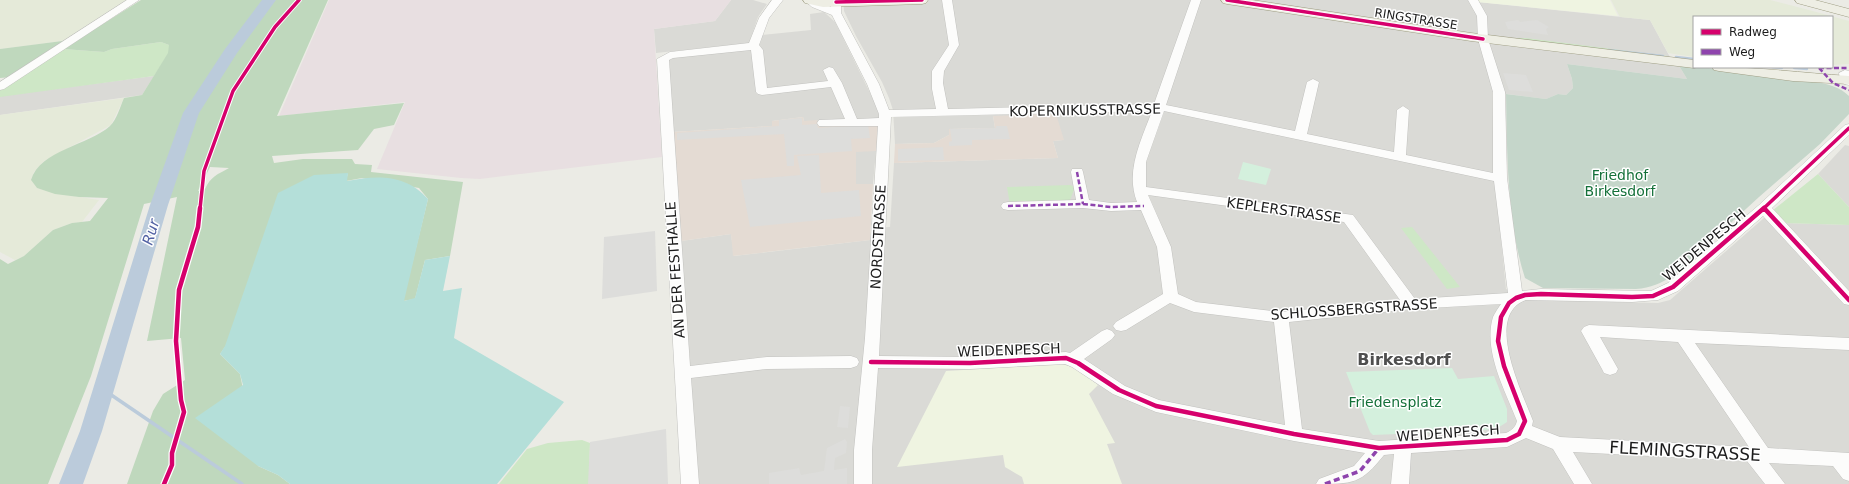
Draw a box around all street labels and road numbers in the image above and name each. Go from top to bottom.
street label: RINGSTRASSE [1373,6,1459,32]
street label: KOPERNIKUSSTRASSE [1009,101,1161,119]
street label: NORDSTRASSE [867,184,889,290]
street label: KEPLERSTRASSE [1226,194,1342,226]
street label: AN DER FESTHALLE [662,201,688,339]
street label: WEIDENPESCH [1659,206,1749,284]
street label: SCHLOSSBERGSTRASSE [1270,295,1438,323]
street label: WEIDENPESCH [957,340,1061,360]
street label: WEIDENPESCH [1396,421,1500,445]
street label: FLEMINGSTRASSE [1609,437,1761,465]

